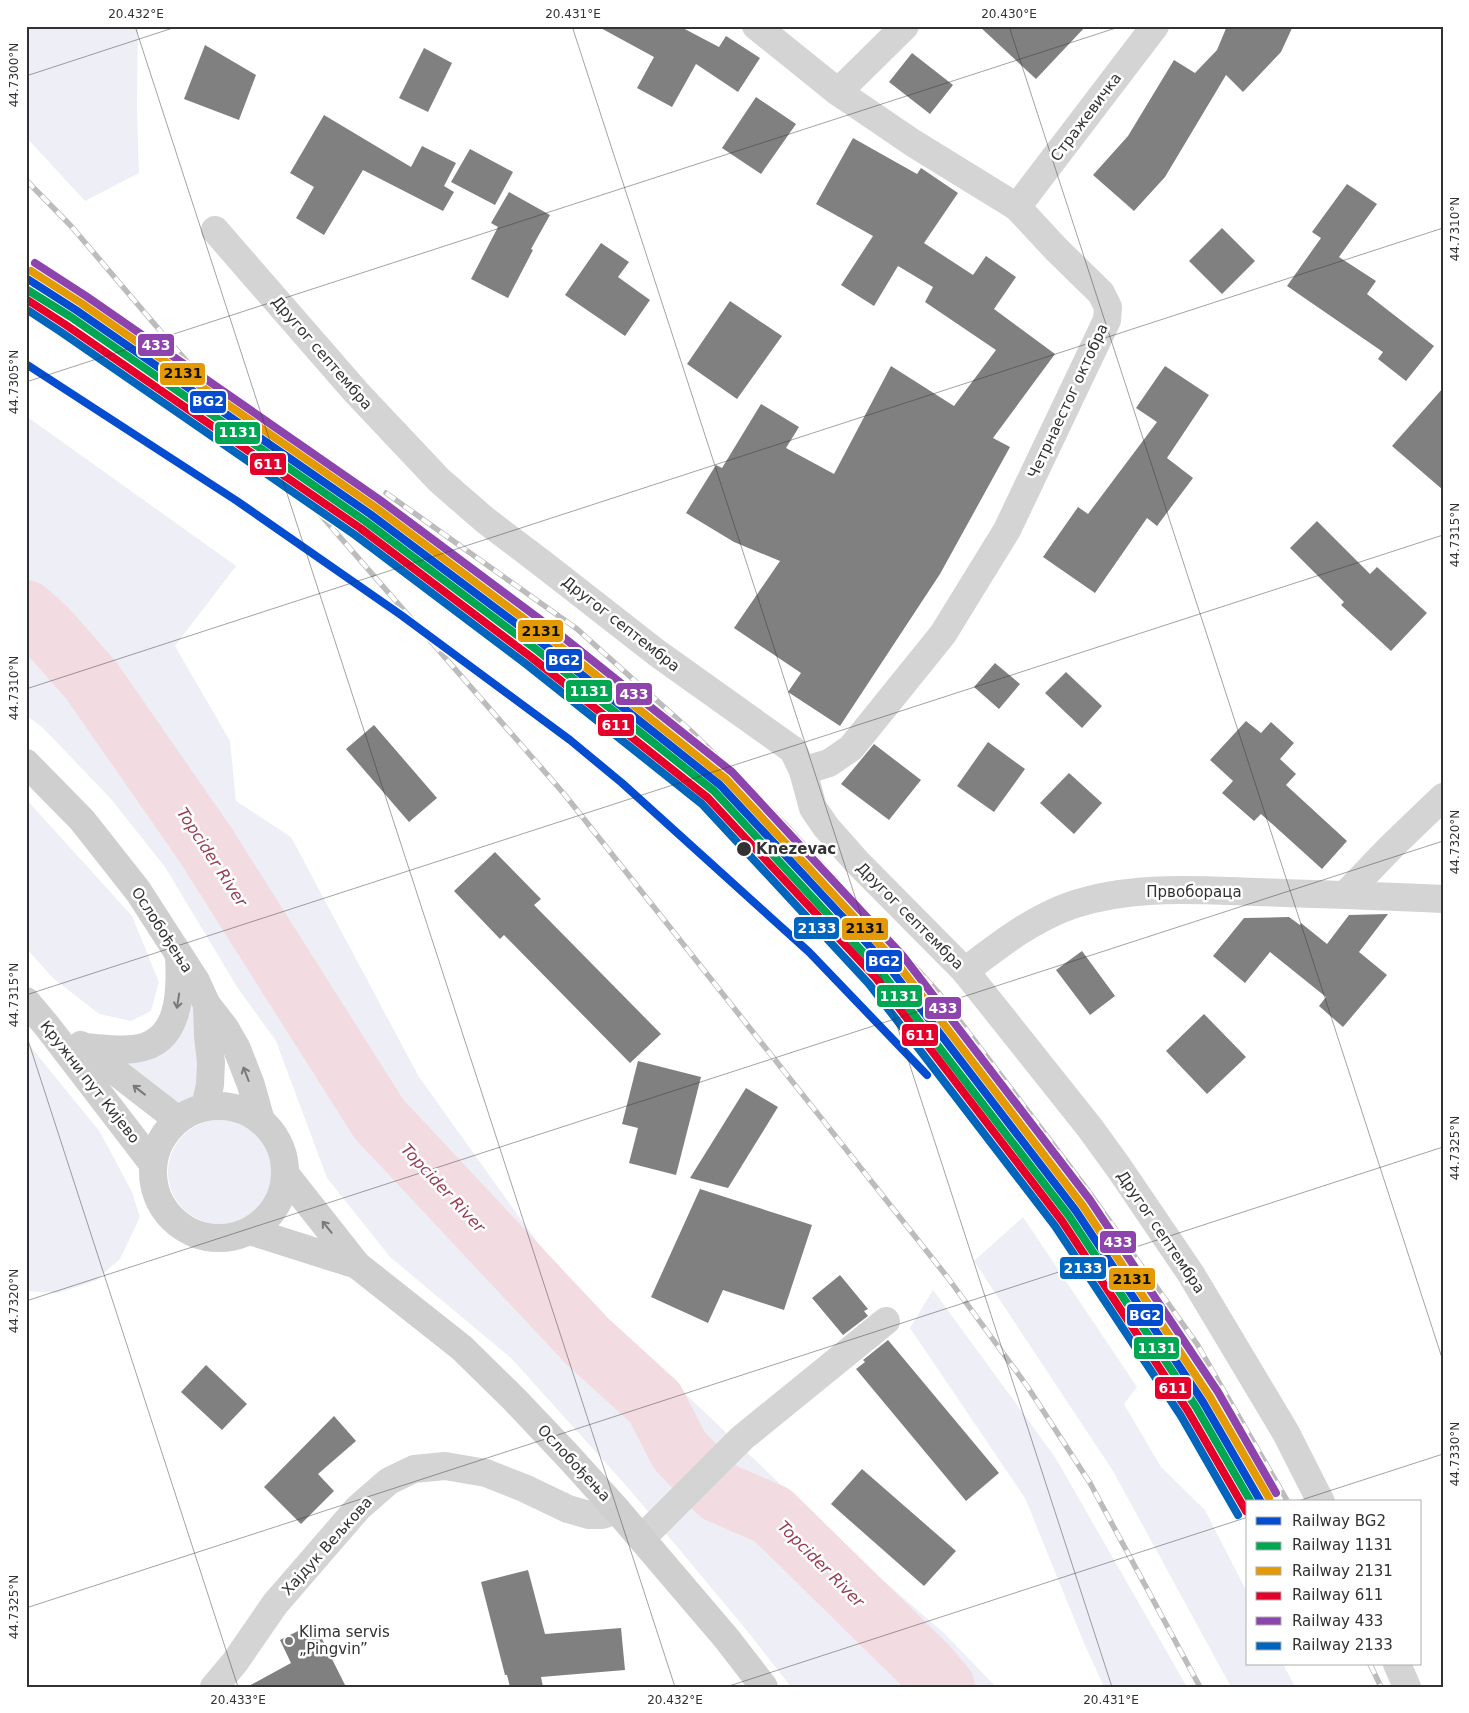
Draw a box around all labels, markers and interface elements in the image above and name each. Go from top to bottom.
text: 20.432°E [108,7,164,21]
text: 20.431°E [545,7,601,21]
text: 20.430°E [981,7,1037,21]
text: 44.7300°N [7,43,21,107]
street label: Стражевичка [1047,69,1125,165]
text: 44.7310°N [1448,197,1462,261]
street label: Другог септембра [268,293,376,413]
street label: Четрнаестог октобра [1024,321,1112,481]
line badge: 433 [137,333,175,357]
text: 433 [141,337,171,353]
text: 44.7305°N [7,350,21,414]
line badge: 2131 [159,362,206,386]
text: 2131 [164,365,202,381]
line badge: BG2 [189,390,227,414]
text: BG2 [192,393,224,409]
line badge: 1131 [214,421,261,445]
text: 1131 [219,424,257,440]
line badge: 611 [249,452,287,476]
text: 611 [253,456,283,472]
text: 44.7315°N [1448,503,1462,567]
street label: Другог септембра [559,572,683,676]
line badge: 2131 [517,619,564,643]
text: 2131 [522,623,560,639]
line badge: BG2 [545,648,583,672]
text: BG2 [548,652,580,668]
text: 44.7310°N [7,656,21,720]
line badge: 1131 [565,679,613,703]
line badge: 433 [615,682,653,706]
text: 1131 [570,683,608,699]
text: 433 [619,686,649,702]
line badge: 611 [597,713,635,737]
text: 611 [601,717,631,733]
water label: Topcider River [173,804,252,911]
text: 44.7320°N [1448,810,1462,874]
marker: Knezevac [735,840,753,858]
place label: Knezevac [756,840,836,858]
street label: Другог септембра [853,859,967,973]
street label: Првобораца [1146,883,1242,901]
street label: Ослобођења [128,884,196,976]
line badge: 2133 [793,916,840,940]
line badge: 2131 [841,917,889,941]
text: 2133 [798,920,836,936]
text: 2131 [846,920,884,936]
line badge: BG2 [865,949,903,973]
text: BG2 [868,953,900,969]
text: 44.7315°N [7,963,21,1027]
line badge: 1131 [876,984,923,1008]
text: 1131 [880,988,918,1004]
one-way arrow [173,993,183,1009]
line badge: 433 [924,996,962,1020]
text: 433 [928,1000,958,1016]
street label: Кружни пут Кијево [36,1017,144,1147]
line badge: 611 [901,1023,939,1047]
text: 611 [905,1027,935,1043]
one-way arrow [241,1067,250,1082]
one-way arrow [132,1085,146,1095]
text: 44.7325°N [1448,1116,1462,1180]
water label: Topcider River [397,1140,490,1237]
street label: Другог септембра [1113,1167,1209,1297]
one-way arrow [321,1221,332,1234]
line badge: 433 [1099,1230,1137,1254]
text: 433 [1103,1234,1133,1250]
line badge: 2133 [1059,1256,1107,1280]
text: 2133 [1064,1260,1102,1276]
line badge: 2131 [1108,1267,1156,1291]
text: 44.7320°N [7,1269,21,1333]
text: 2131 [1113,1271,1151,1287]
line badge: BG2 [1126,1303,1164,1327]
text: BG2 [1129,1307,1161,1323]
line badge: 1131 [1133,1336,1180,1360]
text: 1131 [1138,1340,1176,1356]
line badge: 611 [1154,1376,1192,1400]
text: 611 [1158,1380,1188,1396]
street label: Ослобођења [534,1421,614,1505]
text: 44.7330°N [1448,1422,1462,1486]
street label: Хајдук Вељкова [278,1493,376,1599]
legend [1246,1500,1422,1666]
text: Railway BG2 [1292,1512,1386,1530]
water label: Topcider River [774,1517,869,1612]
text: Railway 1131 [1292,1536,1393,1554]
text: Railway 2131 [1292,1562,1393,1580]
text: 44.7325°N [7,1575,21,1639]
text: Railway 611 [1292,1586,1383,1604]
text: Railway 433 [1292,1612,1383,1630]
place label: Klima servis „Pingvin” [299,1623,390,1658]
marker: Klima servis „Pingvin” [283,1635,295,1647]
text: Railway 2133 [1292,1636,1393,1654]
text: 20.433°E [210,1693,266,1707]
text: 20.432°E [647,1693,703,1707]
text: 20.431°E [1083,1693,1139,1707]

